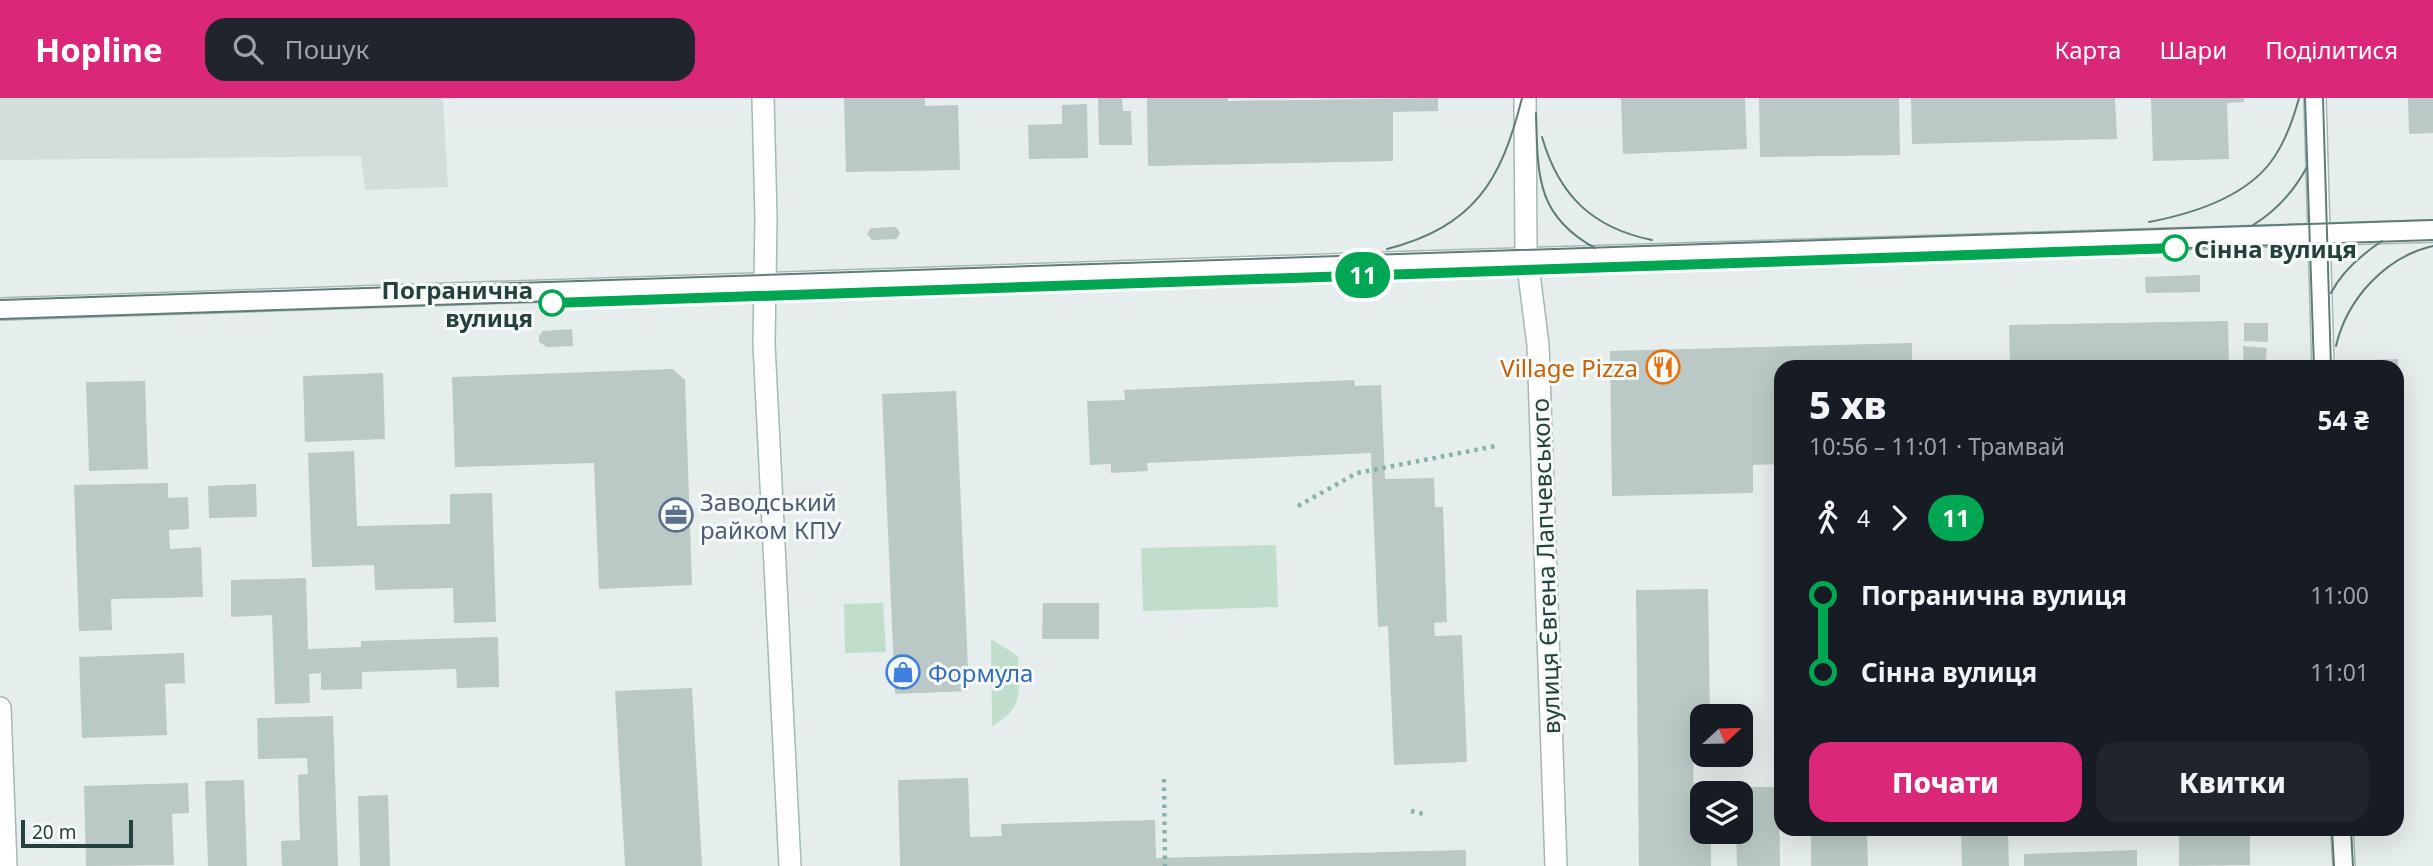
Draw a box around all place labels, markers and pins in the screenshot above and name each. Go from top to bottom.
place label: Сінна вулиця [2194,232,2357,265]
marker: Сінна вулиця [2162,235,2188,261]
place label: Погранична вулиця [382,273,533,334]
marker: Погранична вулиця [539,290,565,316]
restaurant icon: Village Pizza [1644,348,1682,386]
place label: Village Pizza [1500,351,1638,384]
place label: Заводський райком КПУ [700,485,842,546]
office icon: Заводський райком КПУ [657,496,695,534]
shop icon: Формула [884,653,922,691]
place label: Формула [928,656,1033,689]

